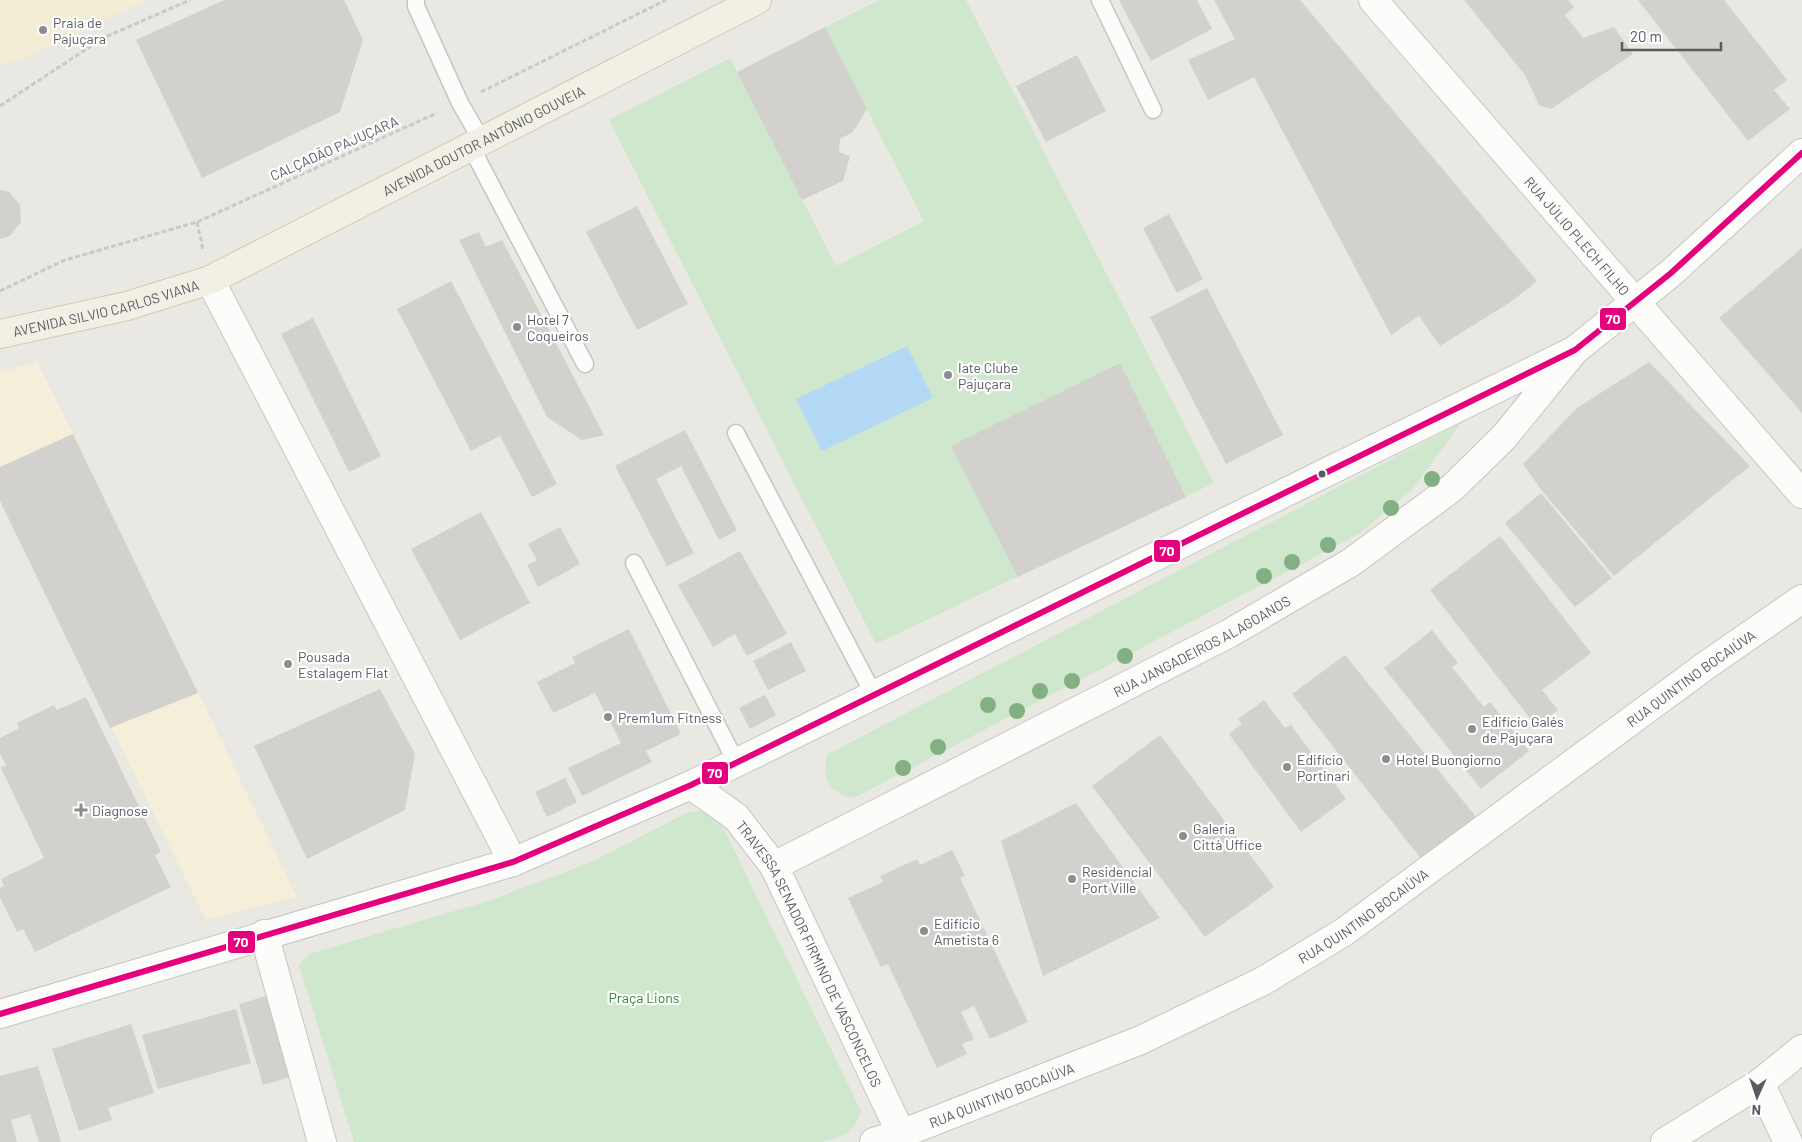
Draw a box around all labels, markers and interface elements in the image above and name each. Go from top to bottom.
place label: Praia de Pajuçara [53,14,106,47]
scale bar [1622,20,1721,52]
marker: Praia de Pajuçara [37,24,49,36]
text: 20 m [1630,27,1662,45]
street label: AVENIDA DOUTOR ANTÔNIO GOUVEIA [379,81,588,199]
street label: CALÇADÃO PAJUÇARA [267,112,401,184]
street label: RUA JÚLIO PLECH FILHO [1521,173,1634,298]
street label: AVENIDA SILVIO CARLOS VIANA [11,275,201,339]
line badge: 70 [1599,307,1627,331]
text: 70 [1606,310,1620,327]
place label: Hotel 7 Coqueiros [527,311,589,344]
marker: Hotel 7 Coqueiros [511,321,523,333]
place label: Iate Clube Pajuçara [958,359,1018,392]
marker: Iate Clube Pajuçara [942,369,954,381]
unlabelled marker [1317,469,1327,479]
line badge: 70 [1153,539,1181,563]
text: 70 [1160,542,1174,559]
street label: RUA JANGADEIROS ALAGOANOS [1110,591,1293,700]
street label: RUA QUINTINO BOCAIÚVA [1623,625,1759,730]
place label: Pousada Estalagem Flat [298,648,389,681]
marker: Pousada Estalagem Flat [282,658,294,670]
place label: Prem1um Fitness [618,709,722,726]
marker: Prem1um Fitness [602,711,614,723]
place label: Edifício Galés de Pajuçara [1482,713,1564,746]
marker: Edifício Galés de Pajuçara [1466,723,1478,735]
place label: Edifício Portinari [1297,751,1350,784]
place label: Hotel Buongiorno [1396,751,1501,768]
marker: Hotel Buongiorno [1380,753,1392,765]
line badge: 70 [701,761,729,785]
marker: Edifício Portinari [1281,761,1293,773]
text: 70 [708,764,722,781]
place label: Diagnose [92,802,148,819]
marker: Diagnose [74,803,88,817]
street label: TRAVESSA SENADOR FIRMINO DE VASCONCELOS [733,817,886,1089]
place label: Galeria Città Uffice [1193,820,1262,853]
marker: Galeria Città Uffice [1177,830,1189,842]
place label: Residencial Port Ville [1082,863,1152,896]
street label: RUA QUINTINO BOCAIÚVA [1295,864,1432,966]
marker: Residencial Port Ville [1066,873,1078,885]
place label: Edifício Ametista 6 [934,915,999,948]
marker: Edifício Ametista 6 [918,925,930,937]
line badge: 70 [227,930,256,954]
text: 70 [234,933,248,950]
park label: Praça Lions [608,989,680,1006]
street label: RUA QUINTINO BOCAIÚVA [926,1058,1077,1131]
north arrow [1732,1072,1782,1122]
text: N [1751,1102,1761,1119]

